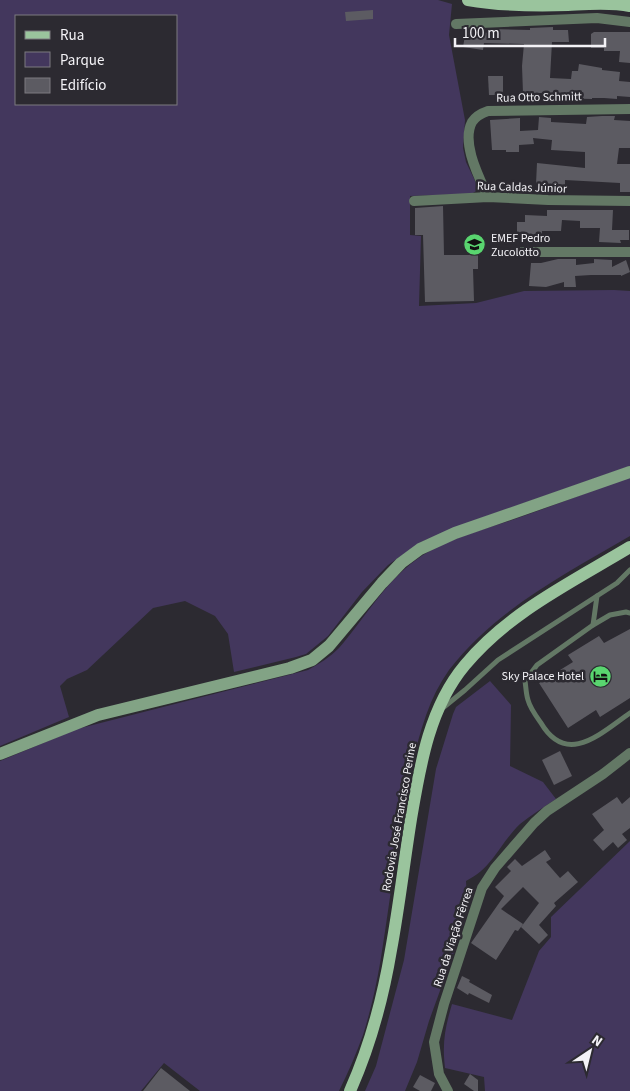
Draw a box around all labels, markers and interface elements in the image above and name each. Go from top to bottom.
legend [15,15,178,105]
scale bar [455,15,605,47]
text: 100 m [462,23,500,44]
text: Rua [60,25,84,46]
text: Parque [60,50,104,71]
text: Edifício [60,75,107,96]
street label: Rua Otto Schmitt [496,88,582,107]
street label: Rua Caldas Júnior [477,177,568,198]
place label: EMEF Pedro Zucolotto [491,230,550,261]
school or university icon: EMEF Pedro Zucolotto [463,233,487,257]
hotel icon: Sky Palace Hotel [588,664,612,688]
place label: Sky Palace Hotel [502,668,584,685]
street label: Rodovia José Francisco Perine [378,741,421,893]
street label: Rua da Viação Fêrrea [429,885,478,989]
north arrow [565,1026,615,1076]
text: N [587,1030,606,1052]

